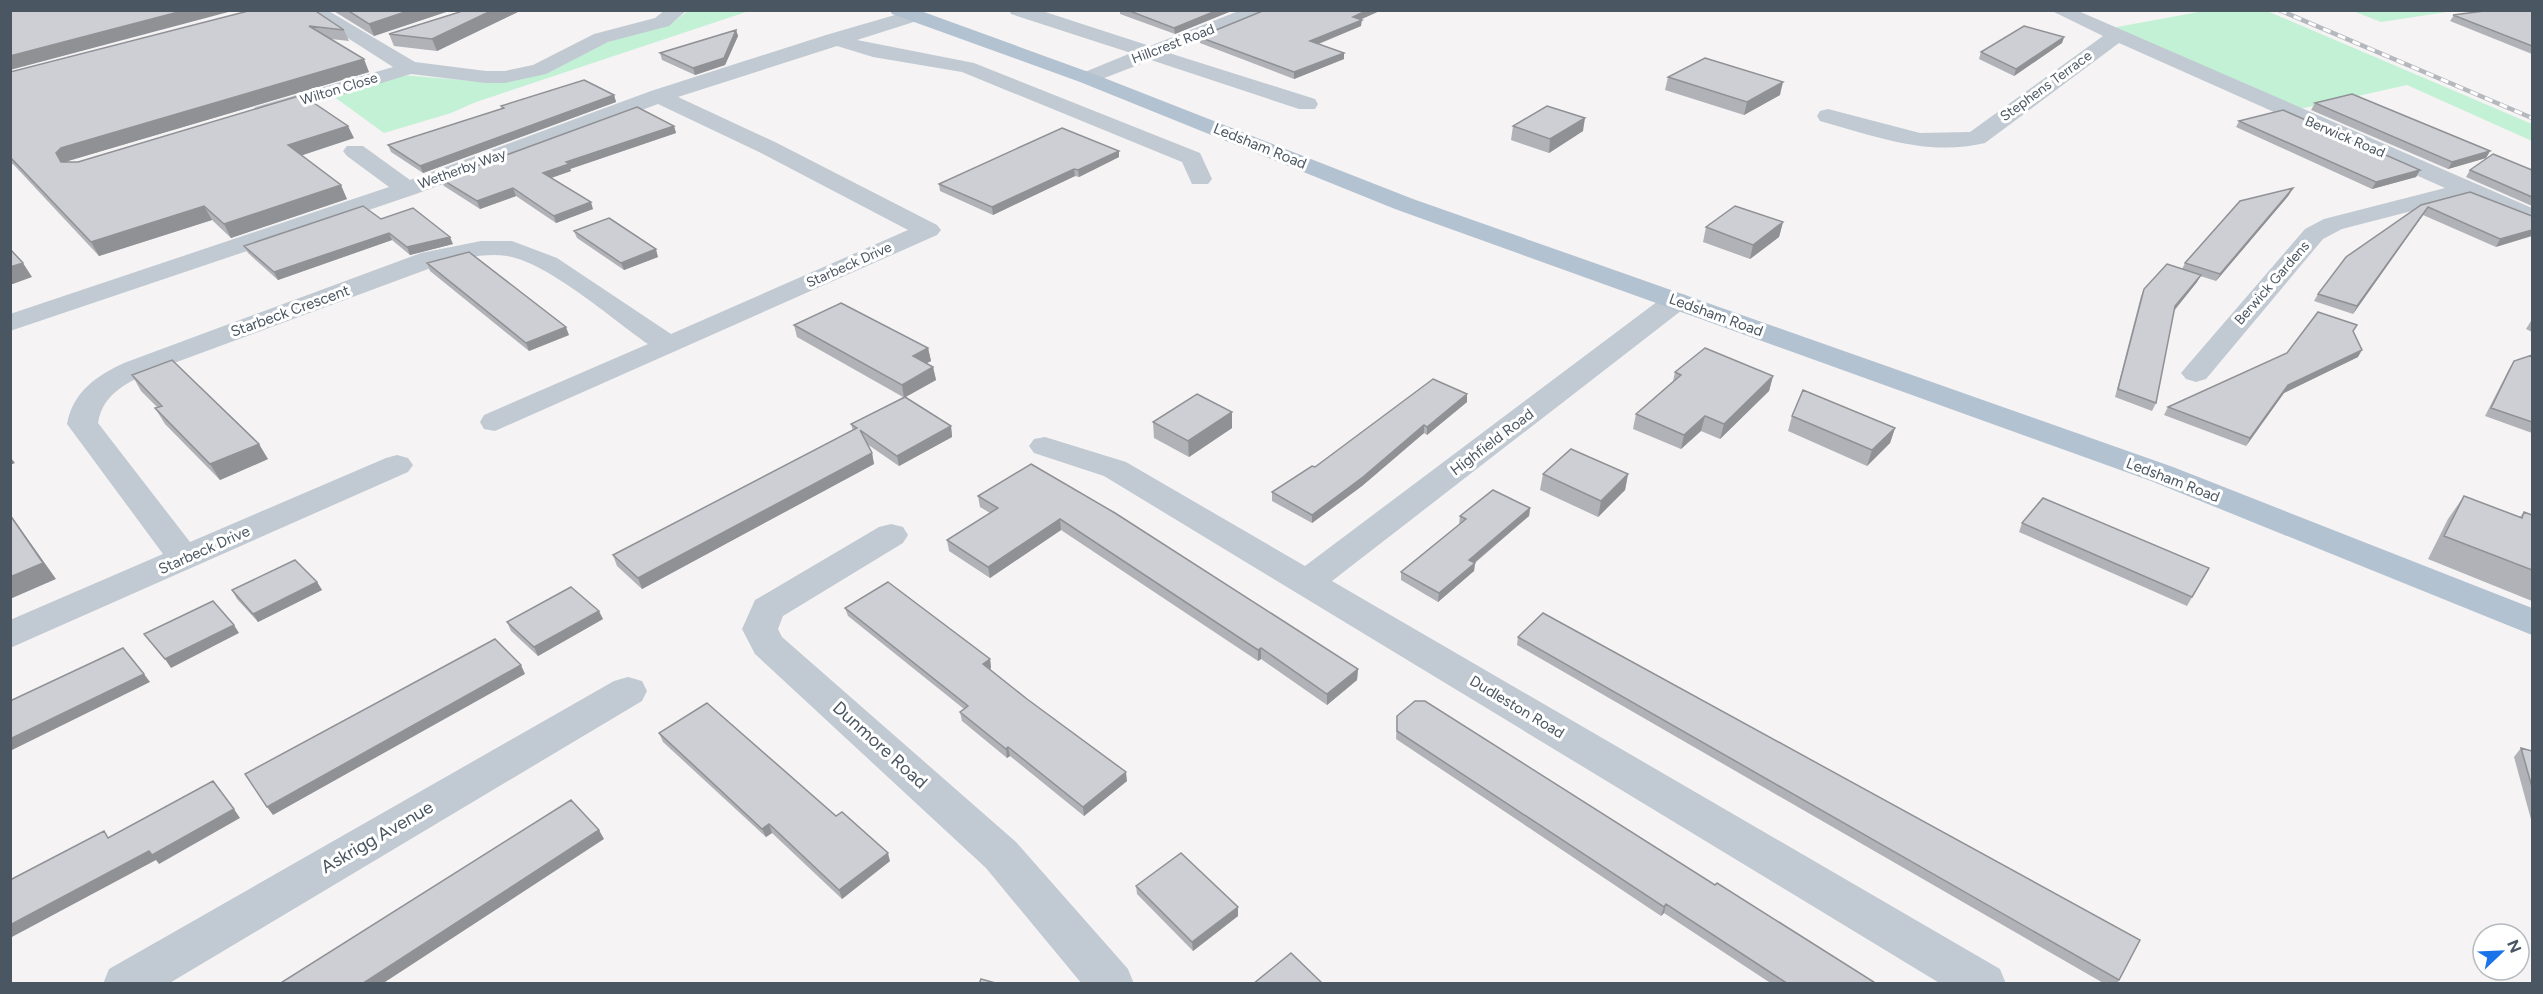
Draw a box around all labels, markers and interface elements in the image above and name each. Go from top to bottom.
street label: Hillcrest Road [1129,20,1217,68]
street label: Stephens Terrace [1997,47,2096,125]
street label: Wilton Close [298,69,380,109]
street label: Berwick Road [2302,113,2388,161]
street label: Ledsham Road [1211,119,1309,173]
street label: Wetherby Way [416,145,509,193]
street label: Starbeck Drive [804,238,895,291]
street label: Berwick Gardens [2231,238,2313,328]
street label: Starbeck Crescent [228,281,352,341]
street label: Ledsham Road [1667,290,1765,340]
street label: Highfield Road [1447,405,1537,479]
street label: Ledsham Road [2124,454,2222,506]
street label: Starbeck Drive [155,522,253,578]
street label: Dudleston Road [1467,672,1567,742]
street label: Dunmore Road [828,697,932,793]
street label: Askrigg Avenue [317,796,437,878]
north arrow [2471,922,2531,982]
text: N [2503,937,2526,956]

